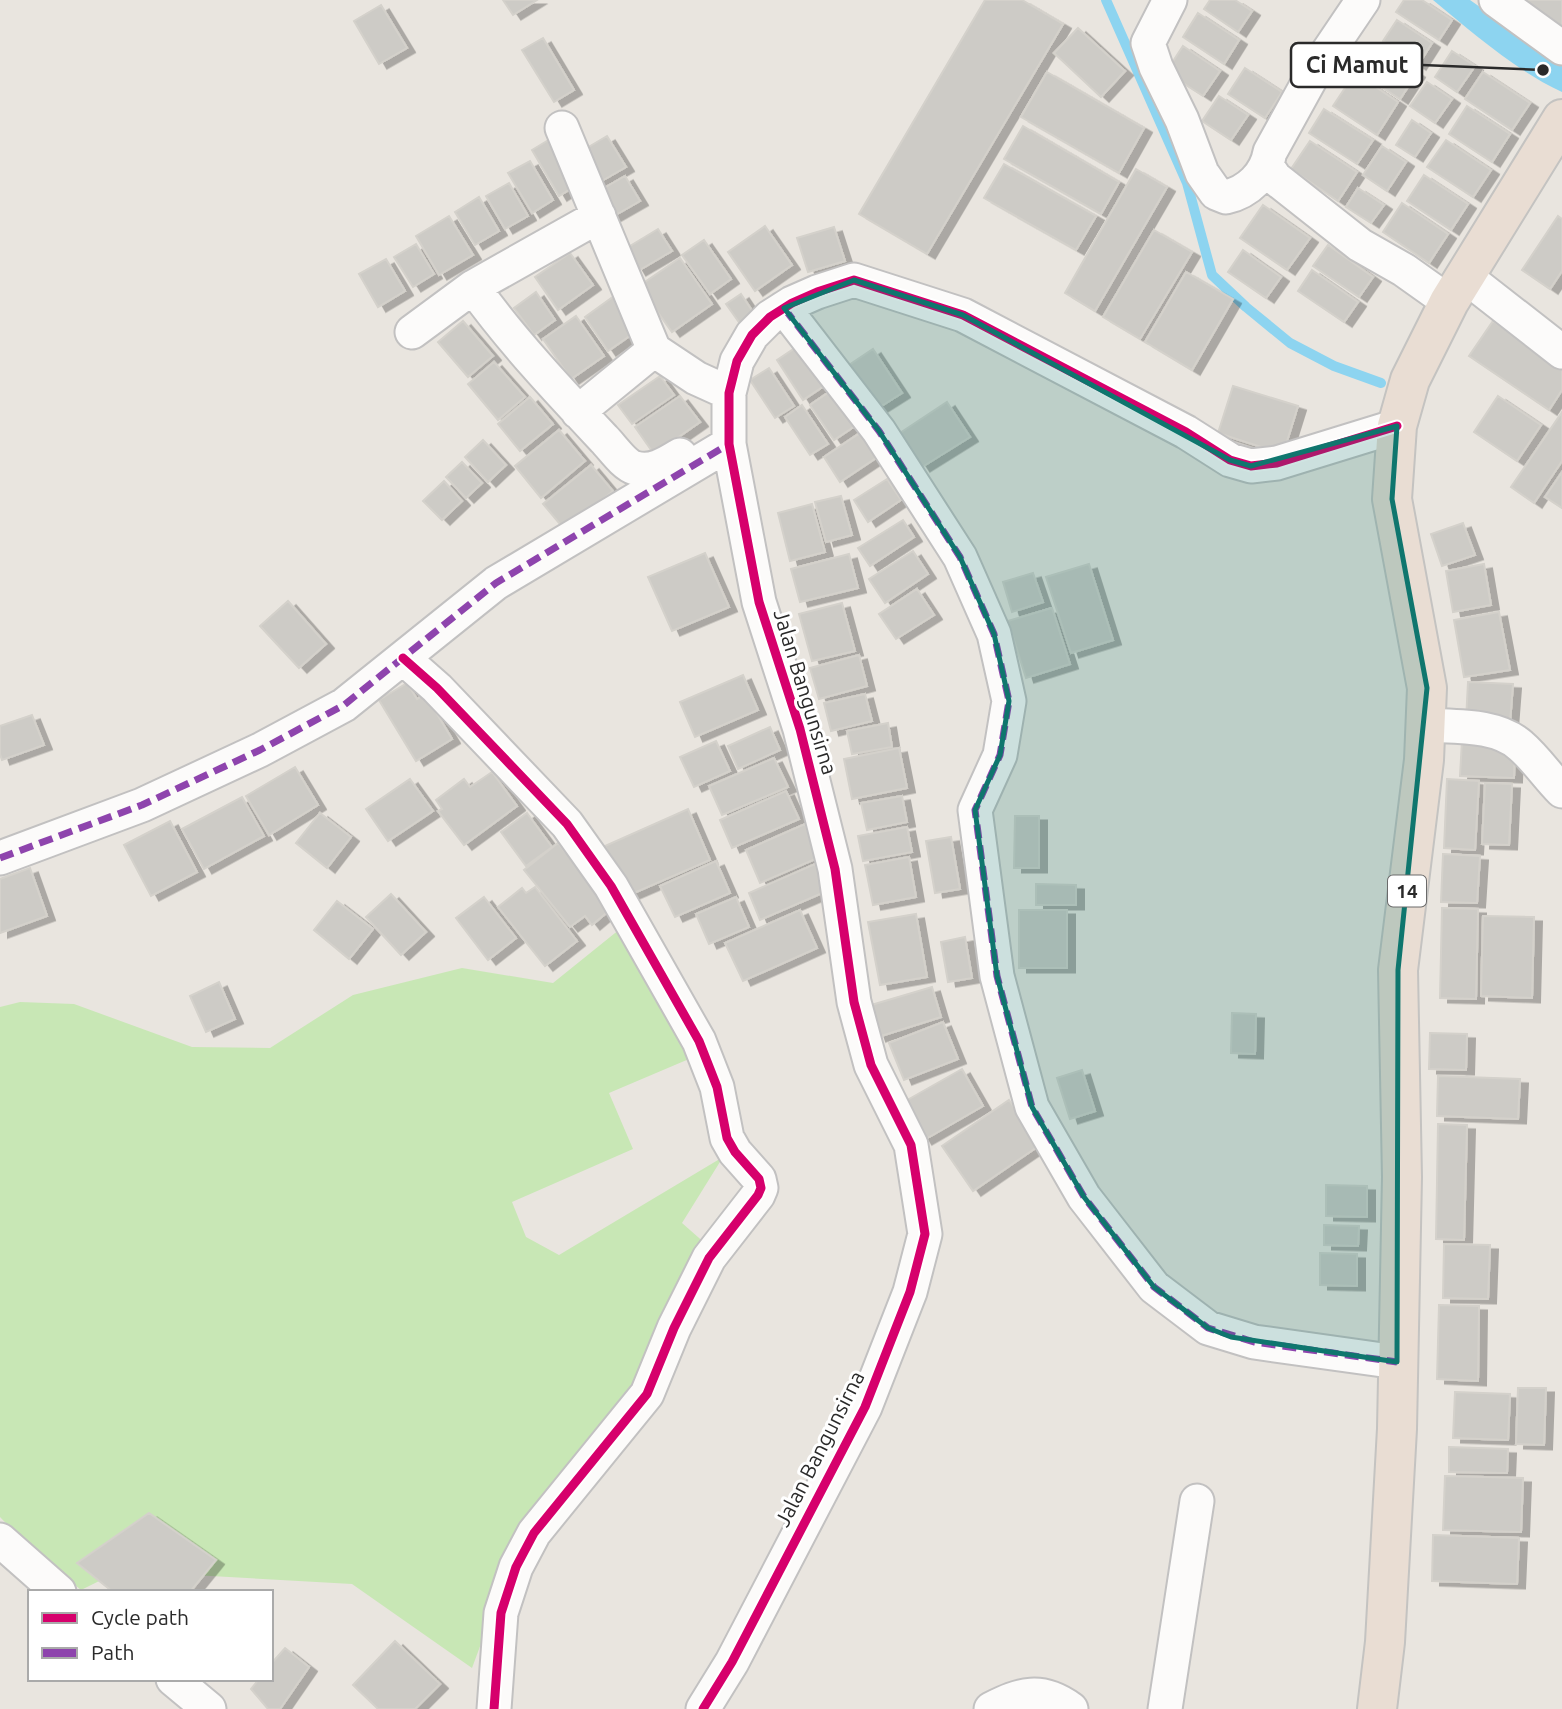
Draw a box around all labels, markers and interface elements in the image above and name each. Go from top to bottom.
callout: Ci Mamut [1291,43,1422,87]
text: Ci Mamut [1306,52,1408,77]
street label: Jalan Bangunsirna [769,606,842,777]
road number: 14 [1388,876,1426,906]
street label: Jalan Bangunsirna [770,1367,869,1530]
legend [28,1590,273,1681]
text: Cycle path [91,1605,189,1629]
text: Path [91,1640,134,1664]

